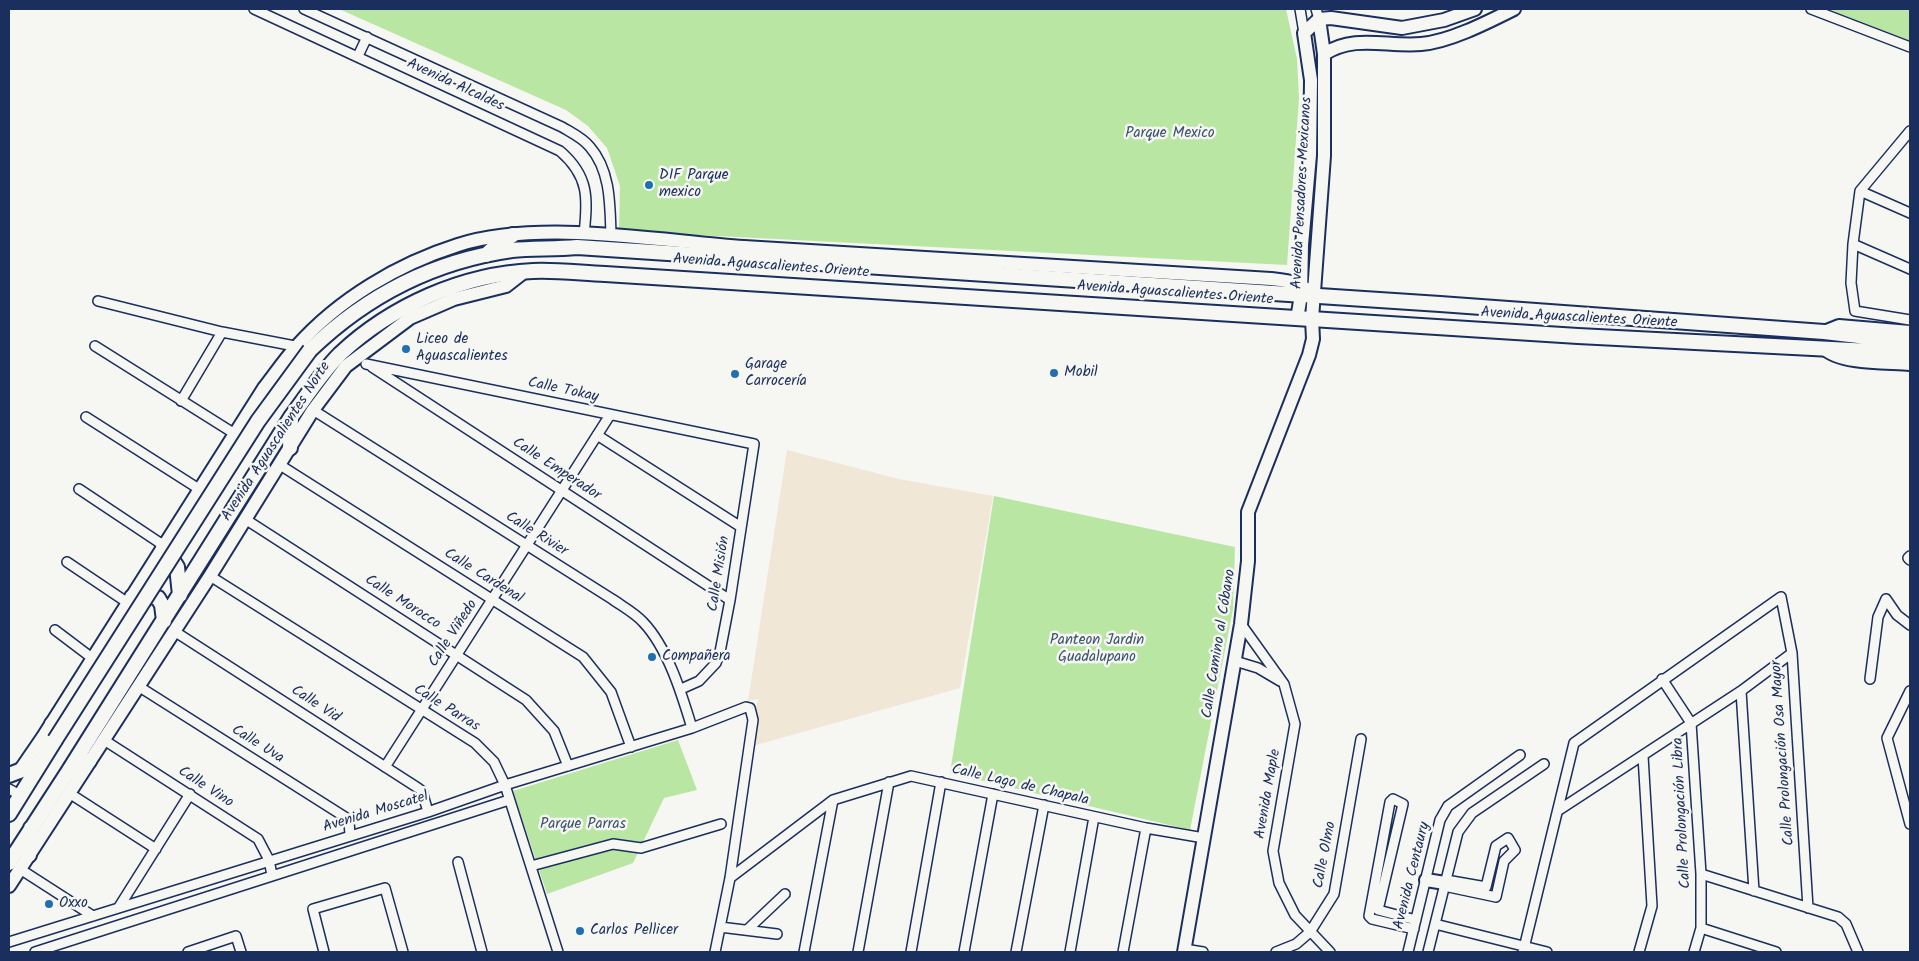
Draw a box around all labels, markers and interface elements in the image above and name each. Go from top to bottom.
street label: Avenida Alcaldes [404,56,506,116]
street label: Avenida Pensadores Mexicanos [1289,96,1317,290]
park label: Parque Mexico [1125,125,1215,143]
place label: DIF Parque mexico [659,167,728,202]
marker: DIF Parque mexico [643,179,655,191]
street label: Avenida Aguascalientes Oriente [672,251,870,283]
street label: Avenida Aguascalientes Oriente [1076,278,1274,310]
street label: Avenida Aguascalientes Oriente [1480,305,1678,333]
place label: Liceo de Aguascalientes [416,331,508,366]
marker: Liceo de Aguascalientes [400,343,412,355]
place label: Garage Carrocería [745,356,807,391]
street label: Avenida Aguascalientes Norte [219,359,335,525]
place label: Mobil [1064,364,1098,382]
marker: Mobil [1048,367,1060,379]
marker: Garage Carrocería [729,368,741,380]
street label: Calle Tokay [526,375,600,407]
street label: Calle Emperador [508,435,604,505]
street label: Calle Rivier [502,509,570,561]
street label: Calle Misión [705,535,735,613]
street label: Calle Cardenal [440,546,526,608]
street label: Calle Camino al Cóbano [1199,568,1241,720]
street label: Calle Morocco [361,572,443,634]
street label: Calle Viñedo [426,597,482,671]
park label: Panteon Jardin Guadalupano [1050,632,1144,667]
place label: Compañera [662,648,731,666]
marker: Compañera [646,651,658,663]
street label: Calle Prolongación Osa Mayor [1769,660,1799,846]
street label: Calle Vid [287,682,343,728]
street label: Calle Parras [410,682,482,736]
street label: Calle Uva [227,722,287,768]
street label: Calle Prolongación Libra [1670,737,1696,889]
street label: Avenida Maple [1252,748,1286,840]
street label: Calle Lago de Chapala [950,761,1090,811]
street label: Calle Vino [174,763,236,813]
street label: Avenida Moscatel [321,788,431,838]
park label: Parque Parras [540,816,626,834]
street label: Calle Olmo [1311,820,1341,890]
street label: Avenida Centaury [1391,820,1435,932]
place label: Oxxo [59,895,88,913]
marker: Oxxo [43,898,55,910]
place label: Carlos Pellicer [590,922,678,940]
marker: Carlos Pellicer [574,925,586,937]

